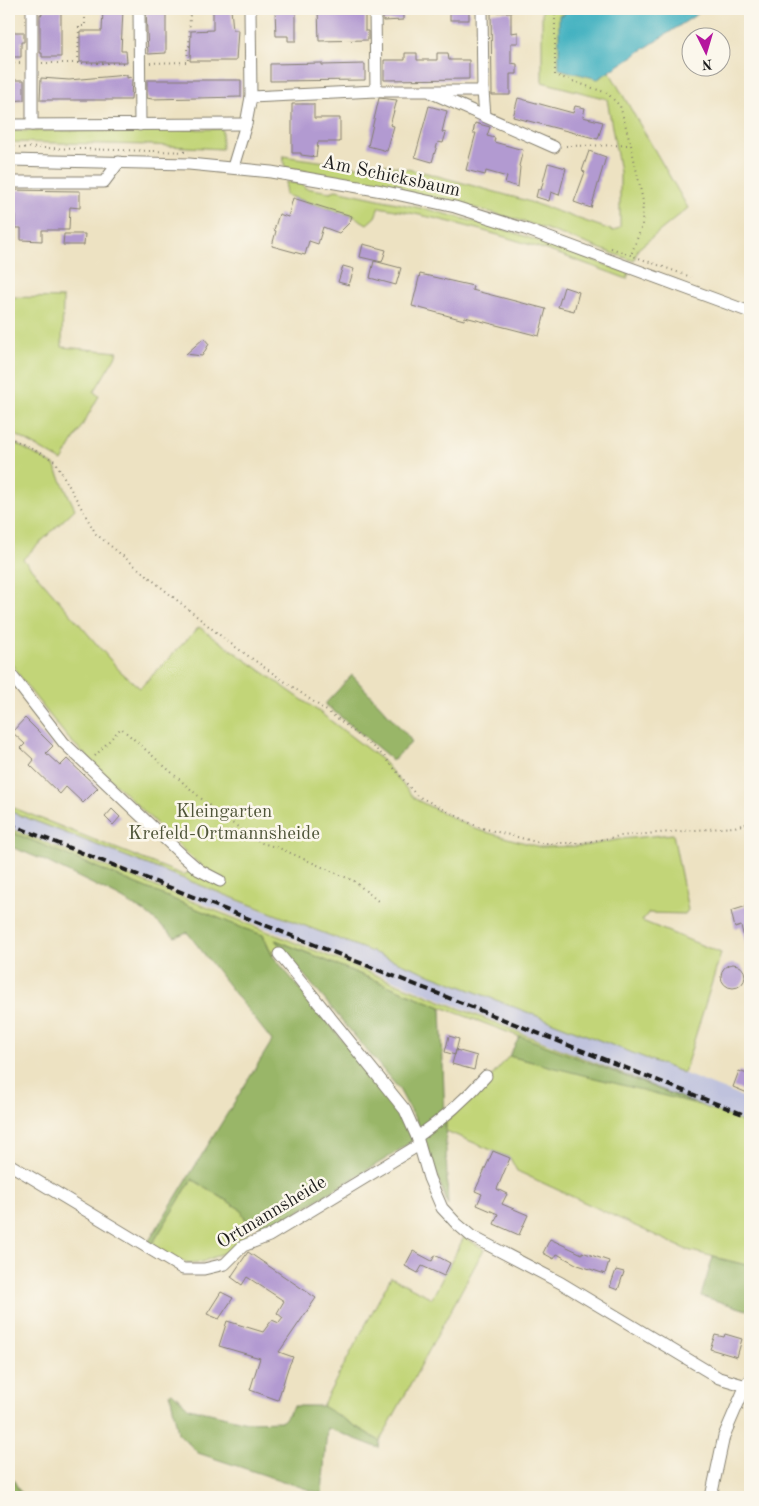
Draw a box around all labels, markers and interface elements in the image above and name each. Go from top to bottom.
north arrow [682,28,732,78]
text: N [701,57,713,71]
street label: Am Schicksbaum [320,153,462,201]
park label: Kleingarten Krefeld-Ortmannsheide [128,803,320,844]
street label: Ortmannsheide [214,1173,330,1253]

